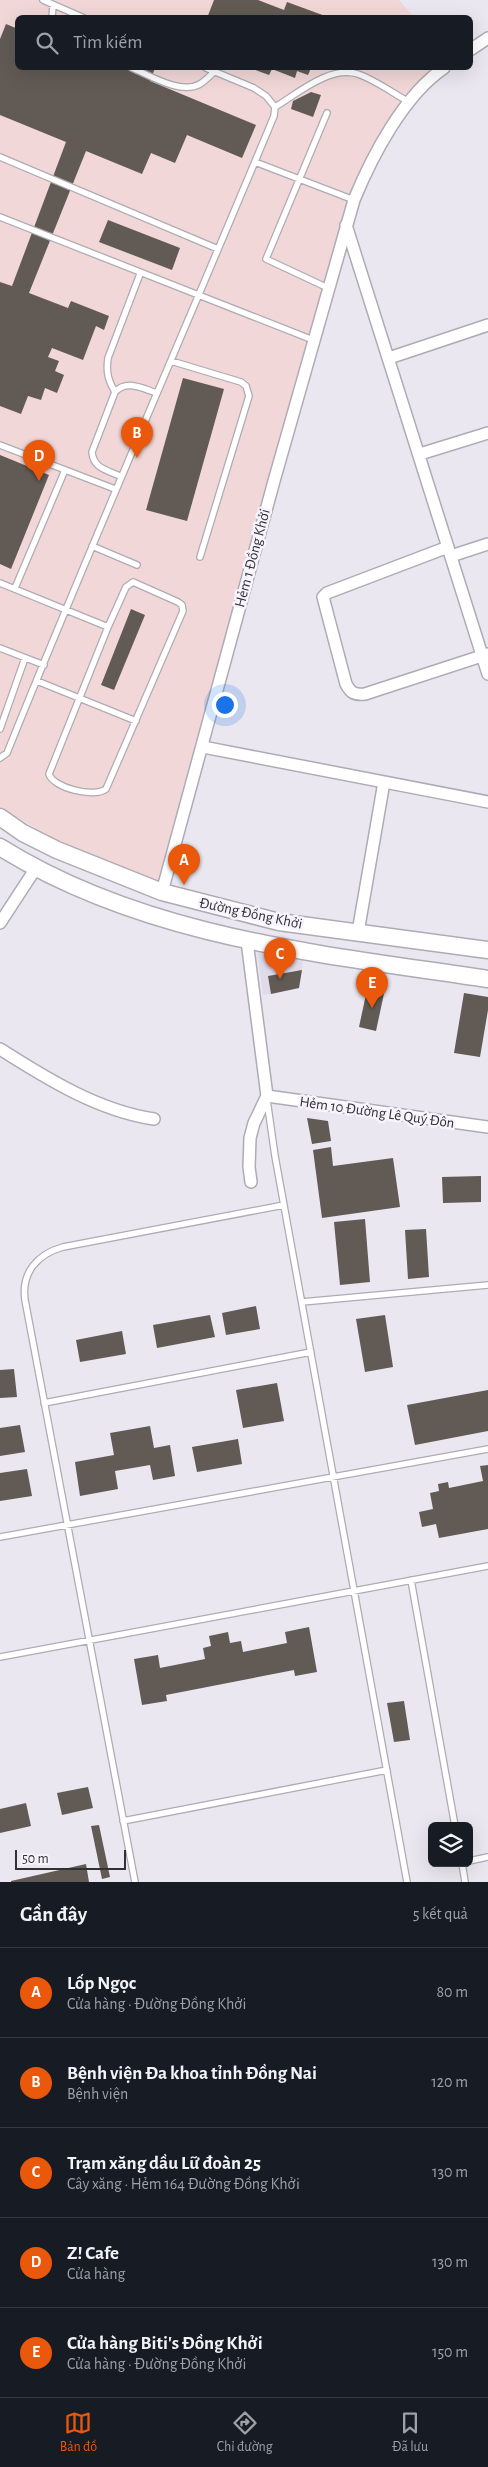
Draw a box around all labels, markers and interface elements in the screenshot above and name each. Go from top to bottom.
search box [15,15,473,70]
icon: search [33,29,61,57]
text: Tìm kiếm [73,33,142,52]
pin: B [121,417,153,458]
pin: D [23,440,55,481]
street label: Hẻm 1 Đồng Khởi [232,507,273,609]
your location [212,692,238,718]
pin: A [168,844,200,885]
street label: Đường Đồng Khởi [198,895,304,932]
pin: C [264,938,296,979]
pin: E [356,967,388,1008]
street label: Hẻm 10 Đường Lê Quý Đôn [298,1094,455,1131]
map controls [428,1822,473,1867]
button: layers [428,1822,473,1867]
scale bar [15,1847,126,1870]
text: 50 m [22,1852,49,1866]
text: Gần đây [20,1904,87,1925]
text: 5 kết quả [413,1906,468,1922]
text: Lốp Ngọc [67,1974,136,1993]
text: A [31,1984,41,2000]
text: 80 m [437,1984,468,2000]
text: Cửa hàng · Đường Đồng Khởi [67,1996,246,2012]
text: Bệnh viện Đa khoa tỉnh Đồng Nai [67,2064,317,2083]
text: B [31,2074,41,2090]
text: 120 m [431,2074,468,2090]
text: Bệnh viện [67,2086,128,2102]
text: Trạm xăng dầu Lữ đoàn 25 [67,2154,261,2173]
text: C [32,2164,40,2180]
text: 130 m [432,2164,468,2180]
text: Cây xăng · Hẻm 164 Đường Đồng Khởi [67,2176,300,2192]
text: Z! Cafe [67,2244,119,2263]
text: D [31,2254,41,2270]
text: 130 m [432,2254,468,2270]
text: Cửa hàng [67,2266,125,2282]
text: Cửa hàng Biti's Đồng Khởi [67,2334,263,2353]
text: E [32,2344,40,2360]
text: 150 m [432,2344,468,2360]
text: Cửa hàng · Đường Đồng Khởi [67,2356,246,2372]
tab: Bản đồ [60,2409,97,2456]
tab: Chỉ đường [217,2409,273,2456]
tab: Đã lưu [392,2409,428,2456]

